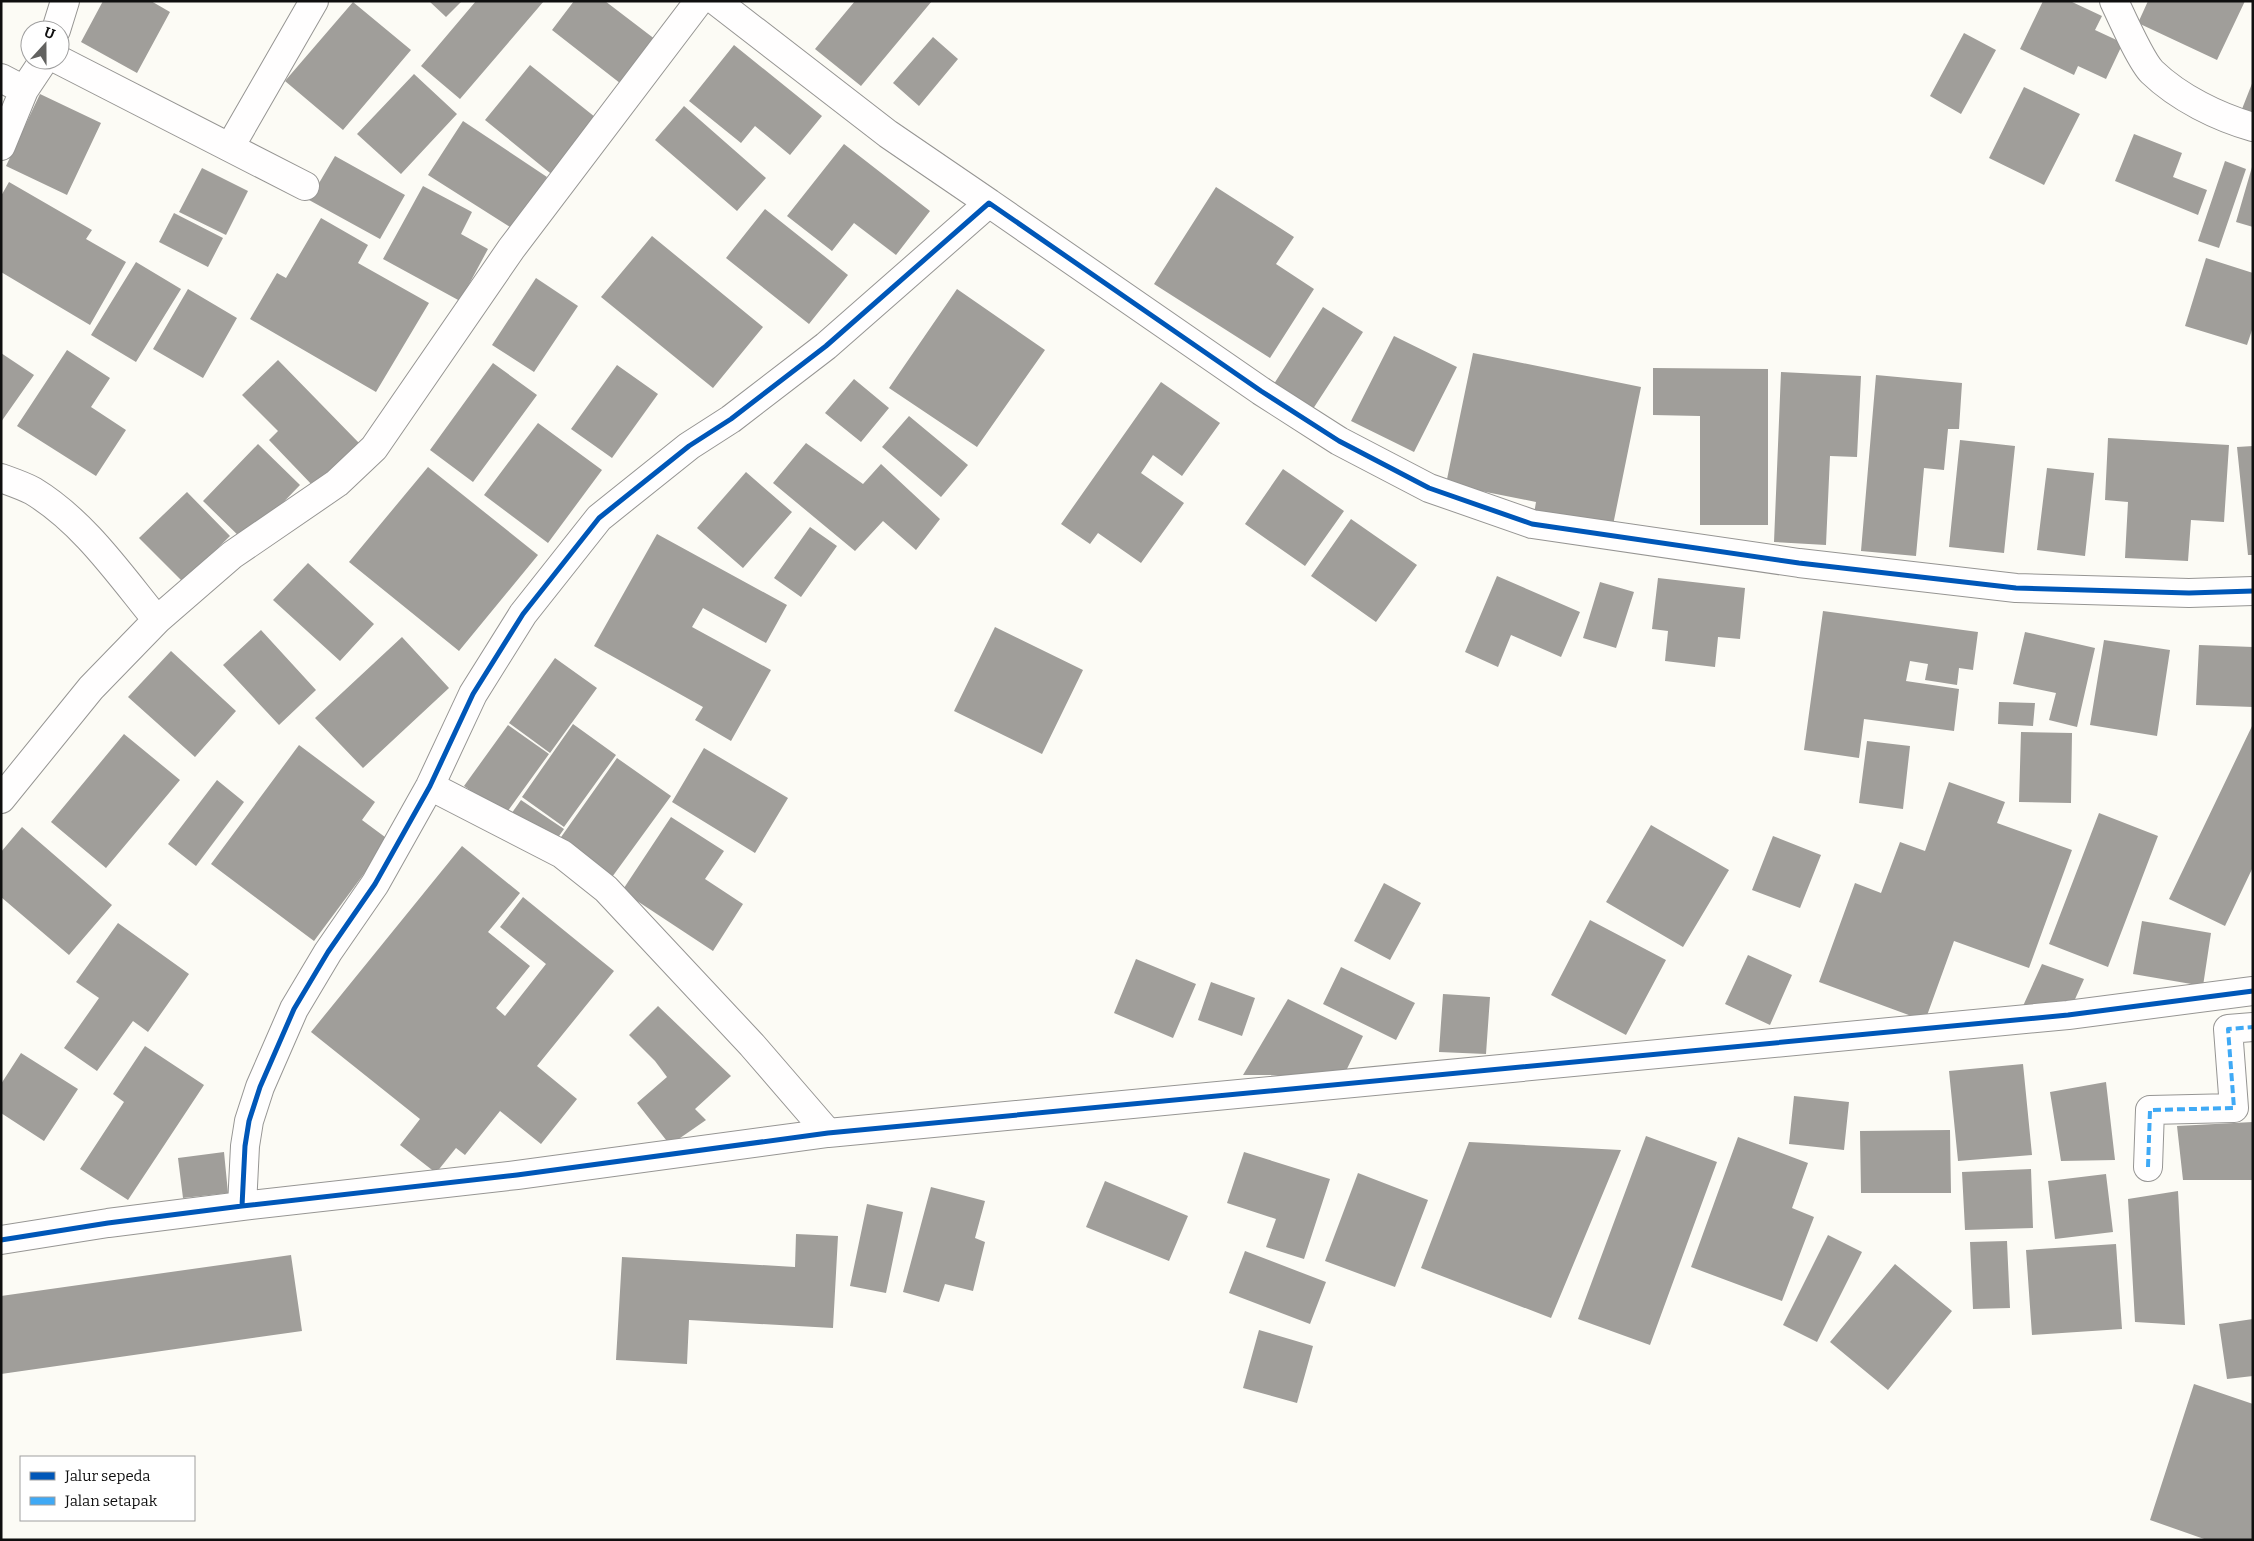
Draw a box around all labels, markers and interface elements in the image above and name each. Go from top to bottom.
north arrow [20,20,70,70]
text: U [42,24,58,43]
legend [20,1456,195,1521]
text: Jalur sepeda [64,1467,151,1485]
text: Jalan setapak [64,1492,158,1510]

